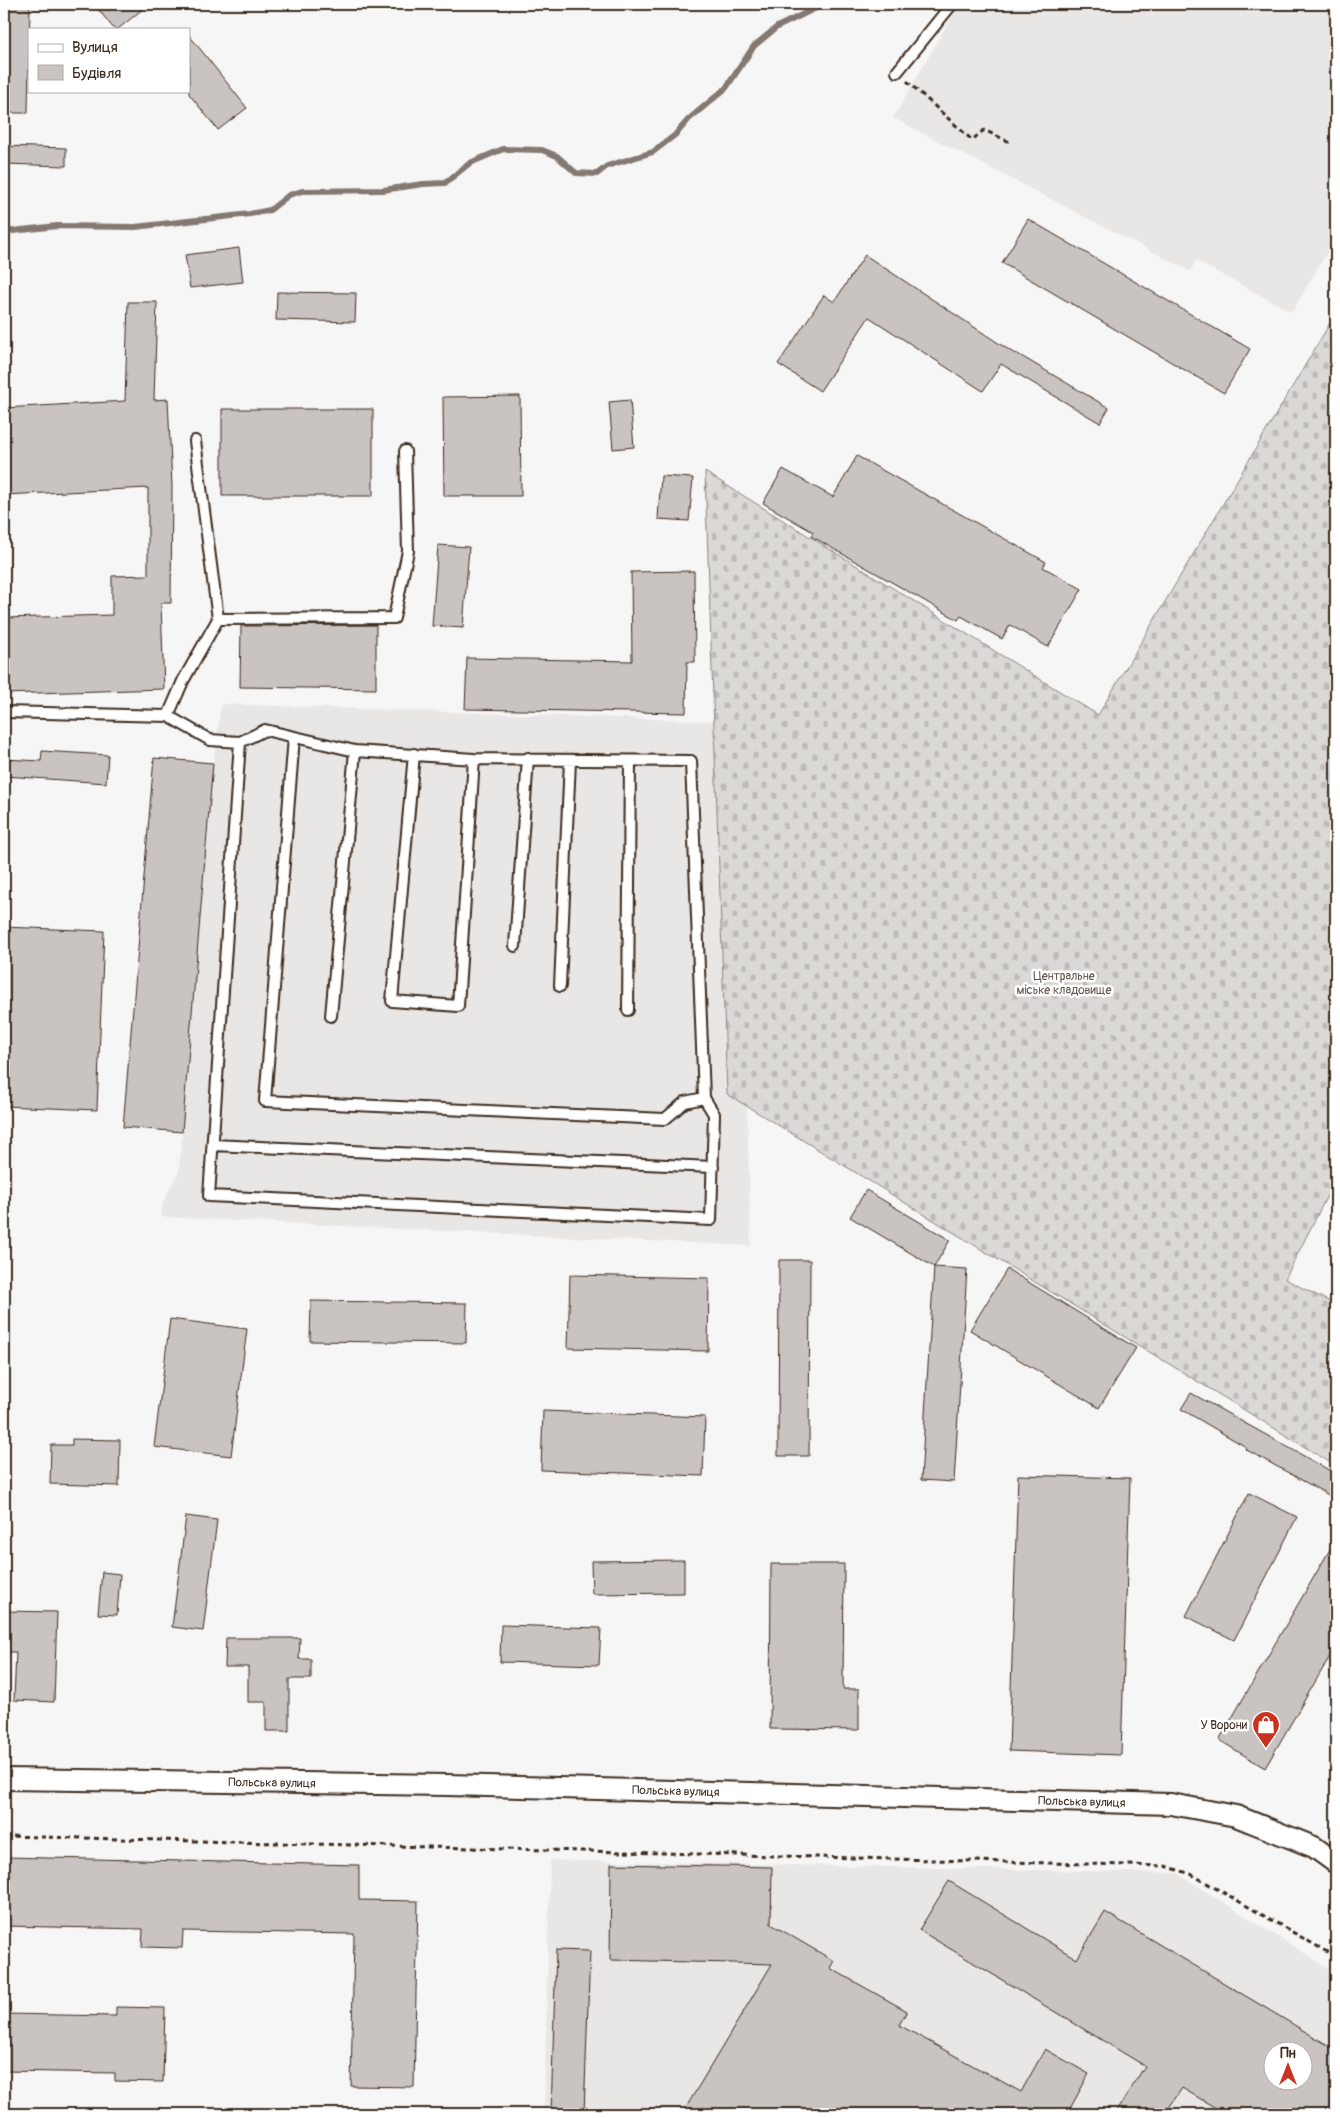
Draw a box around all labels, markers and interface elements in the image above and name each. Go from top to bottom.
legend [28,28,190,92]
text: Вулиця [72,38,118,57]
text: Будівля [72,64,121,83]
park label: Центральне міське кладовище [1017,969,1112,998]
shop icon: У Ворони [1251,1710,1281,1749]
place label: У Ворони [1201,1718,1248,1733]
street label: Польська вулиця [228,1775,316,1791]
street label: Польська вулиця [632,1782,720,1800]
street label: Польська вулиця [1038,1793,1126,1810]
north arrow [1262,2040,1312,2090]
text: Пн [1280,2045,1296,2062]

